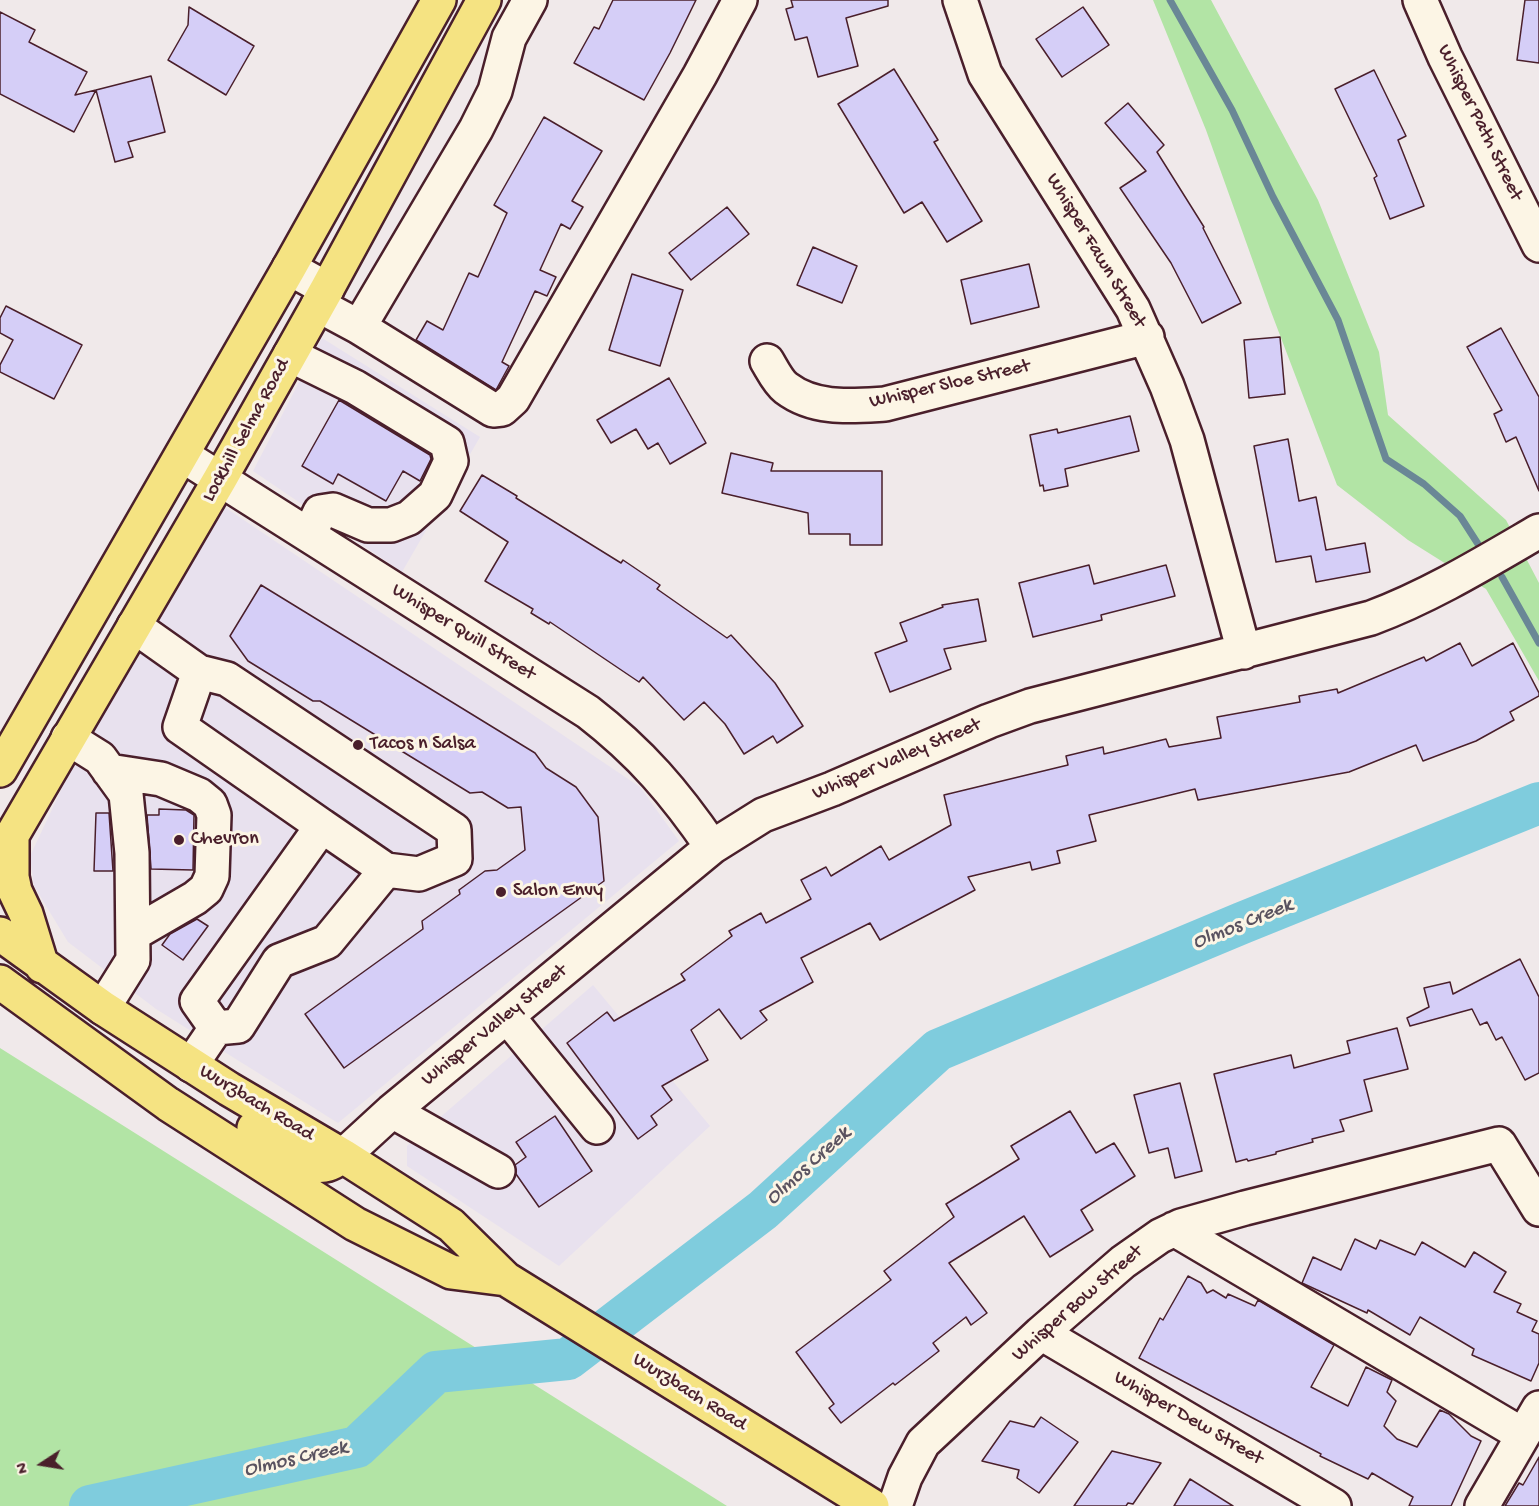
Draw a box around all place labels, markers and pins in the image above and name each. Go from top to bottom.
place label: Tacos n Salsa [370,733,476,757]
marker: Tacos n Salsa [351,738,365,752]
place label: Chevron [191,828,259,852]
marker: Chevron [172,833,186,847]
place label: Salon Envy [513,880,603,904]
marker: Salon Envy [494,885,508,899]

